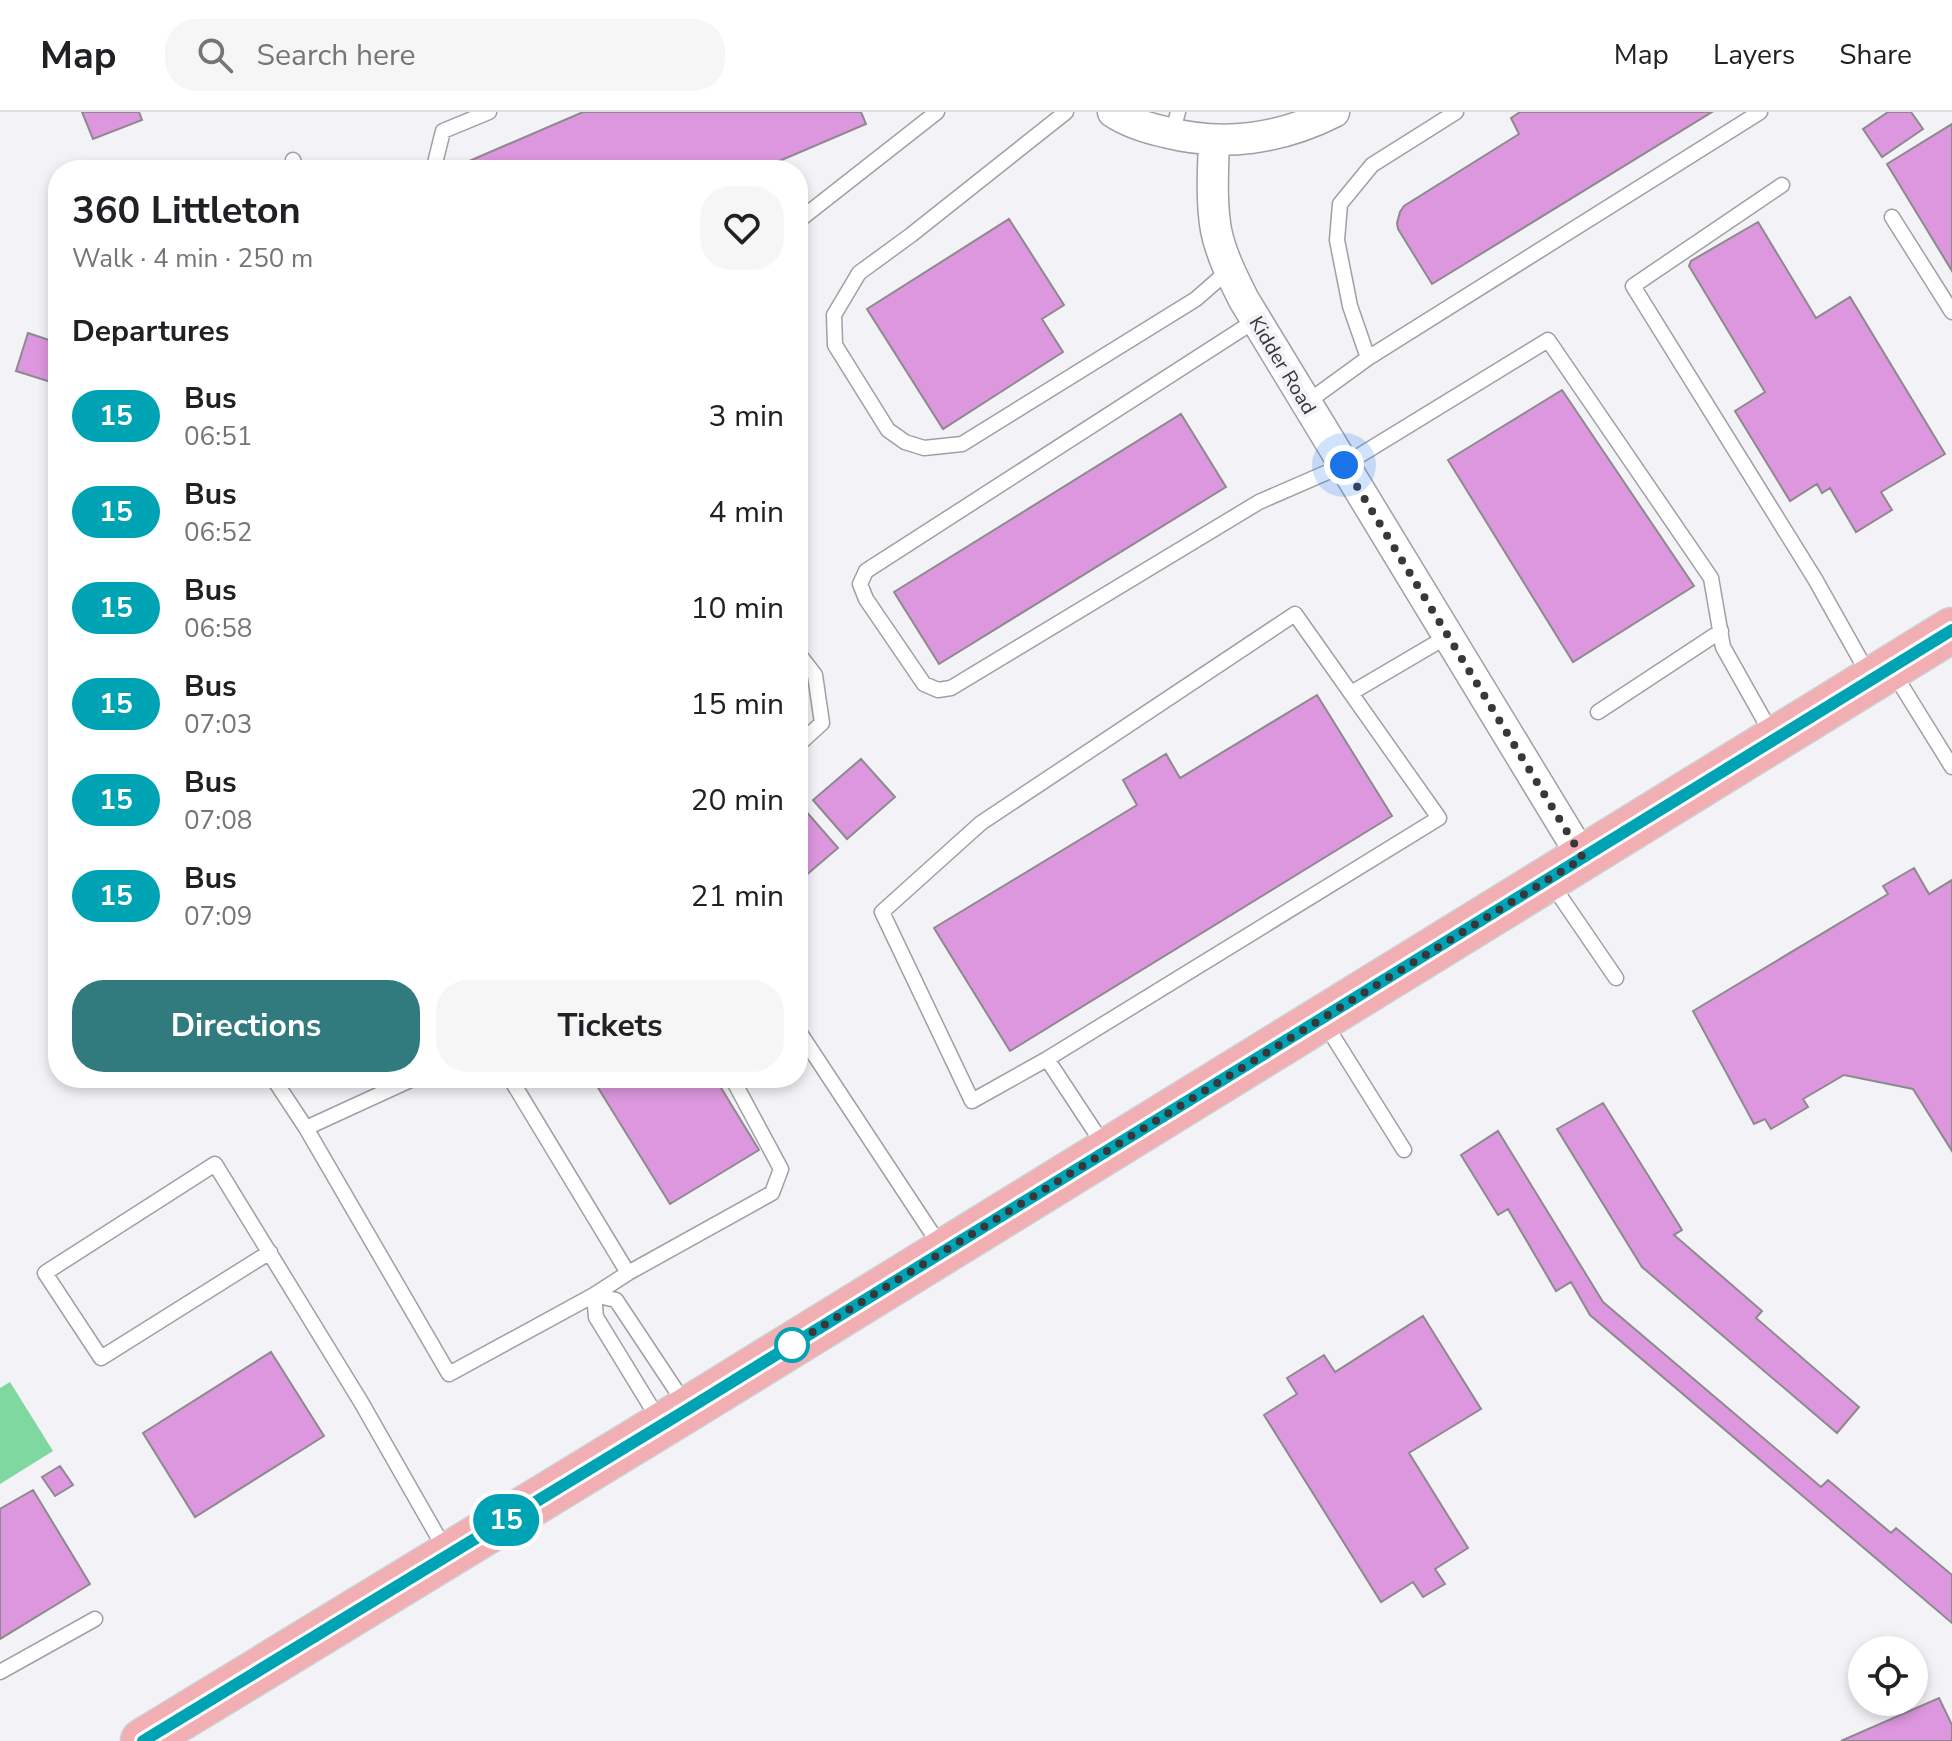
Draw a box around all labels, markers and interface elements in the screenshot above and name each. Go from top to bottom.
search box [165,19,725,91]
text: Map [40,30,117,81]
icon: search [193,33,237,77]
text: Search here [257,35,416,76]
text: Map [1614,36,1669,74]
text: Layers [1713,36,1795,74]
text: Share [1839,36,1912,74]
text: 360 Littleton [72,185,301,236]
button: heart [700,186,784,270]
text: Walk · 4 min · 250 m [72,241,313,276]
text: Departures [72,311,229,352]
street label: Kidder Road [1243,311,1322,419]
text: Bus [184,378,237,419]
text: 3 min [709,396,784,437]
text: 15 [99,397,133,435]
text: 06:51 [184,419,252,454]
your location [1324,445,1364,485]
text: Bus [184,474,237,515]
text: 4 min [709,492,784,533]
text: 15 [99,493,133,531]
text: 06:52 [184,515,252,550]
text: Bus [184,570,237,611]
text: 10 min [691,588,784,629]
text: 15 [99,589,133,627]
text: 06:58 [184,611,252,646]
text: Bus [184,666,237,707]
text: 15 min [691,684,784,725]
text: 15 [99,685,133,723]
text: 07:03 [184,707,252,742]
text: Bus [184,762,237,803]
text: 20 min [691,780,784,821]
text: 15 [99,781,133,819]
text: 07:08 [184,803,252,838]
text: Bus [184,858,237,899]
text: 21 min [691,876,784,917]
text: 15 [99,877,133,915]
text: 07:09 [184,899,252,934]
button: Directions [72,980,420,1072]
button: Tickets [436,980,784,1072]
unlabelled marker [775,1328,809,1362]
line badge: 15 [470,1494,542,1546]
text: 15 [489,1501,523,1539]
map controls [1848,1636,1928,1716]
button: locate [1848,1636,1928,1716]

